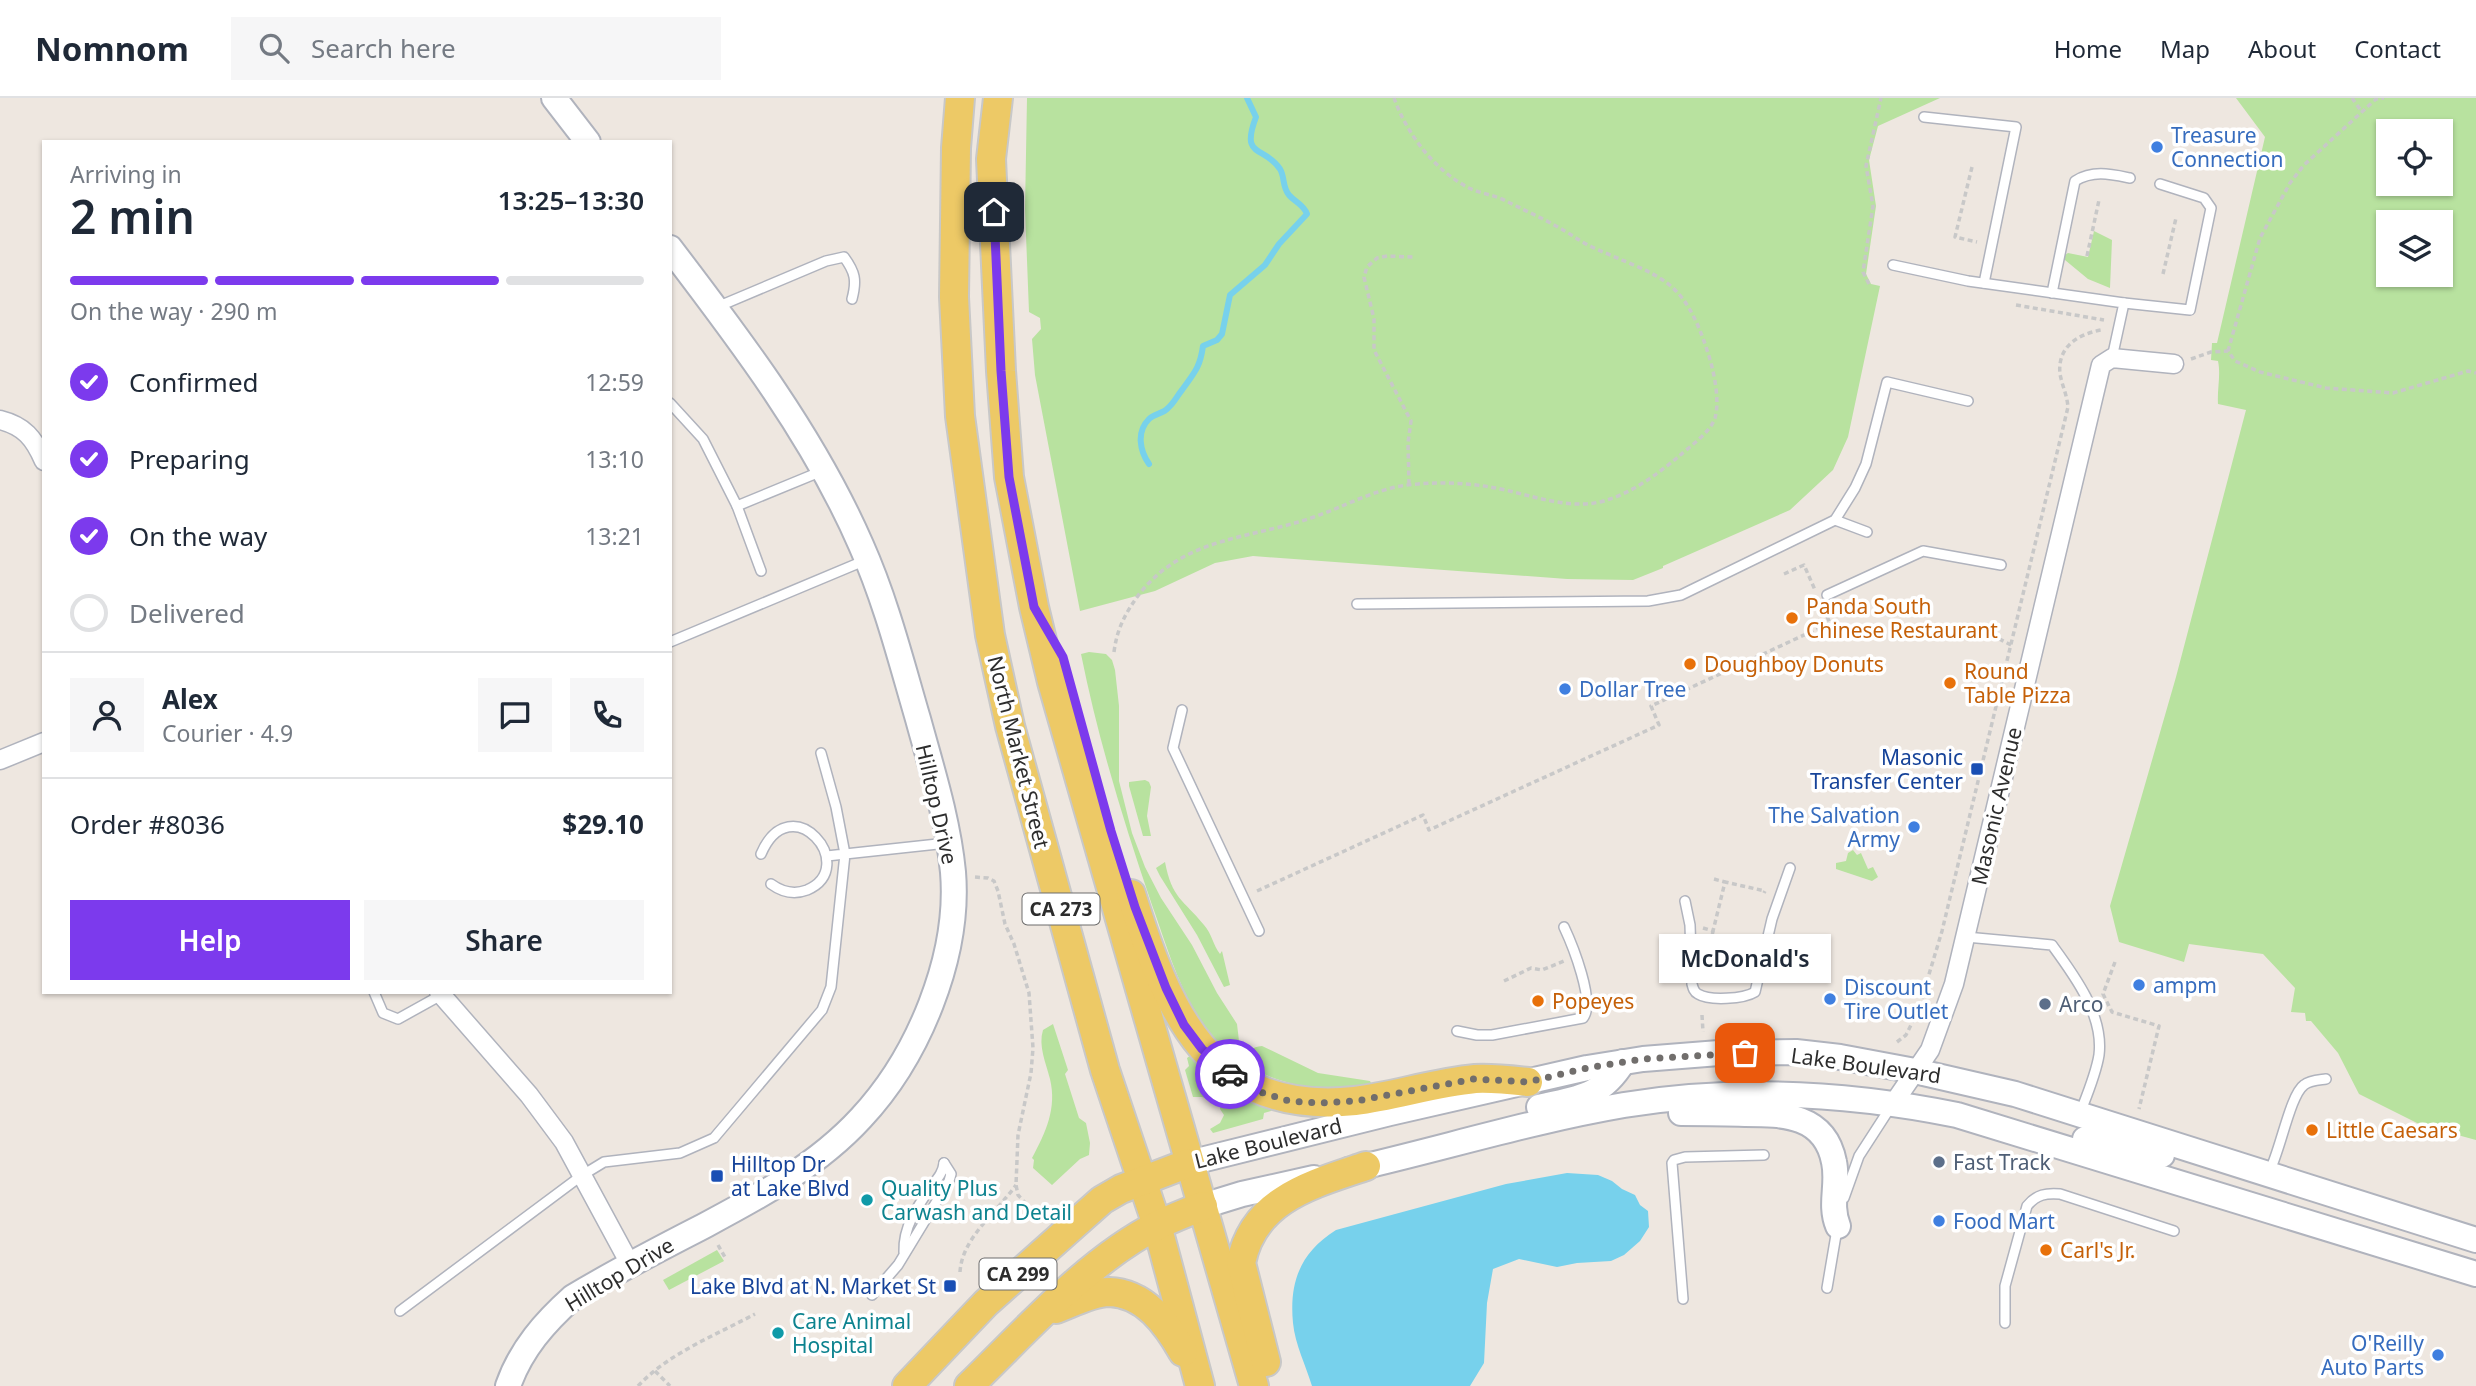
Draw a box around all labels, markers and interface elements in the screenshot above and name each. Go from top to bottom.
search box [231,17,721,80]
text: Nomnom [35,26,189,71]
icon: search [255,29,293,67]
text: Search here [311,30,456,66]
text: Home [2054,32,2122,65]
text: Map [2160,32,2210,65]
text: About [2248,32,2316,65]
text: Contact [2354,32,2441,65]
map controls [2376,119,2453,287]
button: locate [2376,119,2453,196]
place label: Treasure Connection [2171,121,2284,173]
marker: Treasure Connection [2149,139,2165,155]
text: Arriving in [70,158,182,190]
text: 13:25–13:30 [498,182,644,218]
pin [964,182,1024,242]
text: 2 min [70,185,195,247]
icon: home [975,193,1013,231]
button: layers [2376,210,2453,287]
text: On the way · 290 m [70,295,277,327]
icon: check [70,363,108,401]
text: Confirmed [129,364,259,400]
text: 12:59 [585,366,644,398]
icon: check [70,440,108,478]
text: Preparing [129,441,250,477]
text: 13:10 [585,443,644,475]
icon: check [70,517,108,555]
text: On the way [129,518,267,554]
text: 13:21 [585,520,644,552]
place label: Panda South Chinese Restaurant [1806,592,1998,644]
text: Delivered [129,595,245,631]
marker: Panda South Chinese Restaurant [1784,610,1800,626]
place label: Doughboy Donuts [1704,650,1884,678]
street label: North Market Street [982,653,1057,852]
marker: Doughboy Donuts [1682,656,1698,672]
place label: Round Table Pizza [1964,657,2071,709]
place label: Dollar Tree [1579,675,1686,703]
marker: Round Table Pizza [1942,675,1958,691]
button: person [70,678,144,752]
button: chat [478,678,552,752]
button: phone [570,678,644,752]
text: Alex [162,681,218,717]
marker: Dollar Tree [1557,681,1573,697]
text: Courier · 4.9 [162,717,293,749]
street label: Masonic Avenue [1964,724,2028,888]
street label: Hilltop Drive [910,741,964,867]
place label: Masonic Transfer Center [1810,743,1963,795]
marker: Masonic Transfer Center [1969,761,1985,777]
place label: The Salvation Army [1768,801,1900,853]
text: Order #8036 [70,806,225,842]
text: $29.10 [562,806,644,842]
marker: The Salvation Army [1906,819,1922,835]
road number: CA 273 [1023,894,1100,924]
button: Help [70,900,350,980]
button: Share [364,900,644,980]
callout: McDonald's [1659,934,1831,983]
text: McDonald's [1680,942,1810,974]
place label: ampm [2153,971,2217,999]
place label: Discount Tire Outlet [1844,973,1949,1025]
marker: ampm [2131,977,2147,993]
place label: Popeyes [1552,987,1634,1015]
place label: Arco [2059,990,2103,1018]
marker: Discount Tire Outlet [1822,991,1838,1007]
marker: Popeyes [1530,993,1546,1009]
marker: Arco [2037,996,2053,1012]
pin [1715,1023,1775,1083]
icon: bag [1726,1034,1764,1072]
courier [1195,1039,1265,1109]
street label: Lake Boulevard [1789,1041,1943,1089]
icon: car [1211,1055,1249,1093]
street label: Lake Boulevard [1191,1111,1345,1175]
place label: Little Caesars [2326,1116,2458,1144]
marker: Little Caesars [2304,1122,2320,1138]
place label: Fast Track [1953,1148,2052,1176]
place label: Hilltop Dr at Lake Blvd [731,1150,850,1202]
marker: Fast Track [1931,1154,1947,1170]
marker: Hilltop Dr at Lake Blvd [709,1168,725,1184]
place label: Quality Plus Carwash and Detail [881,1174,1072,1226]
marker: Quality Plus Carwash and Detail [859,1192,875,1208]
place label: Food Mart [1953,1207,2055,1235]
marker: Food Mart [1931,1213,1947,1229]
street label: Hilltop Drive [559,1230,679,1318]
place label: Carl's Jr. [2060,1236,2135,1264]
marker: Carl's Jr. [2038,1242,2054,1258]
road number: CA 299 [979,1258,1056,1290]
place label: Lake Blvd at N. Market St [690,1272,936,1300]
marker: Lake Blvd at N. Market St [942,1278,958,1294]
place label: Care Animal Hospital [792,1307,911,1359]
marker: Care Animal Hospital [770,1325,786,1341]
place label: O'Reilly Auto Parts [2321,1329,2424,1381]
marker: O'Reilly Auto Parts [2430,1347,2446,1363]

